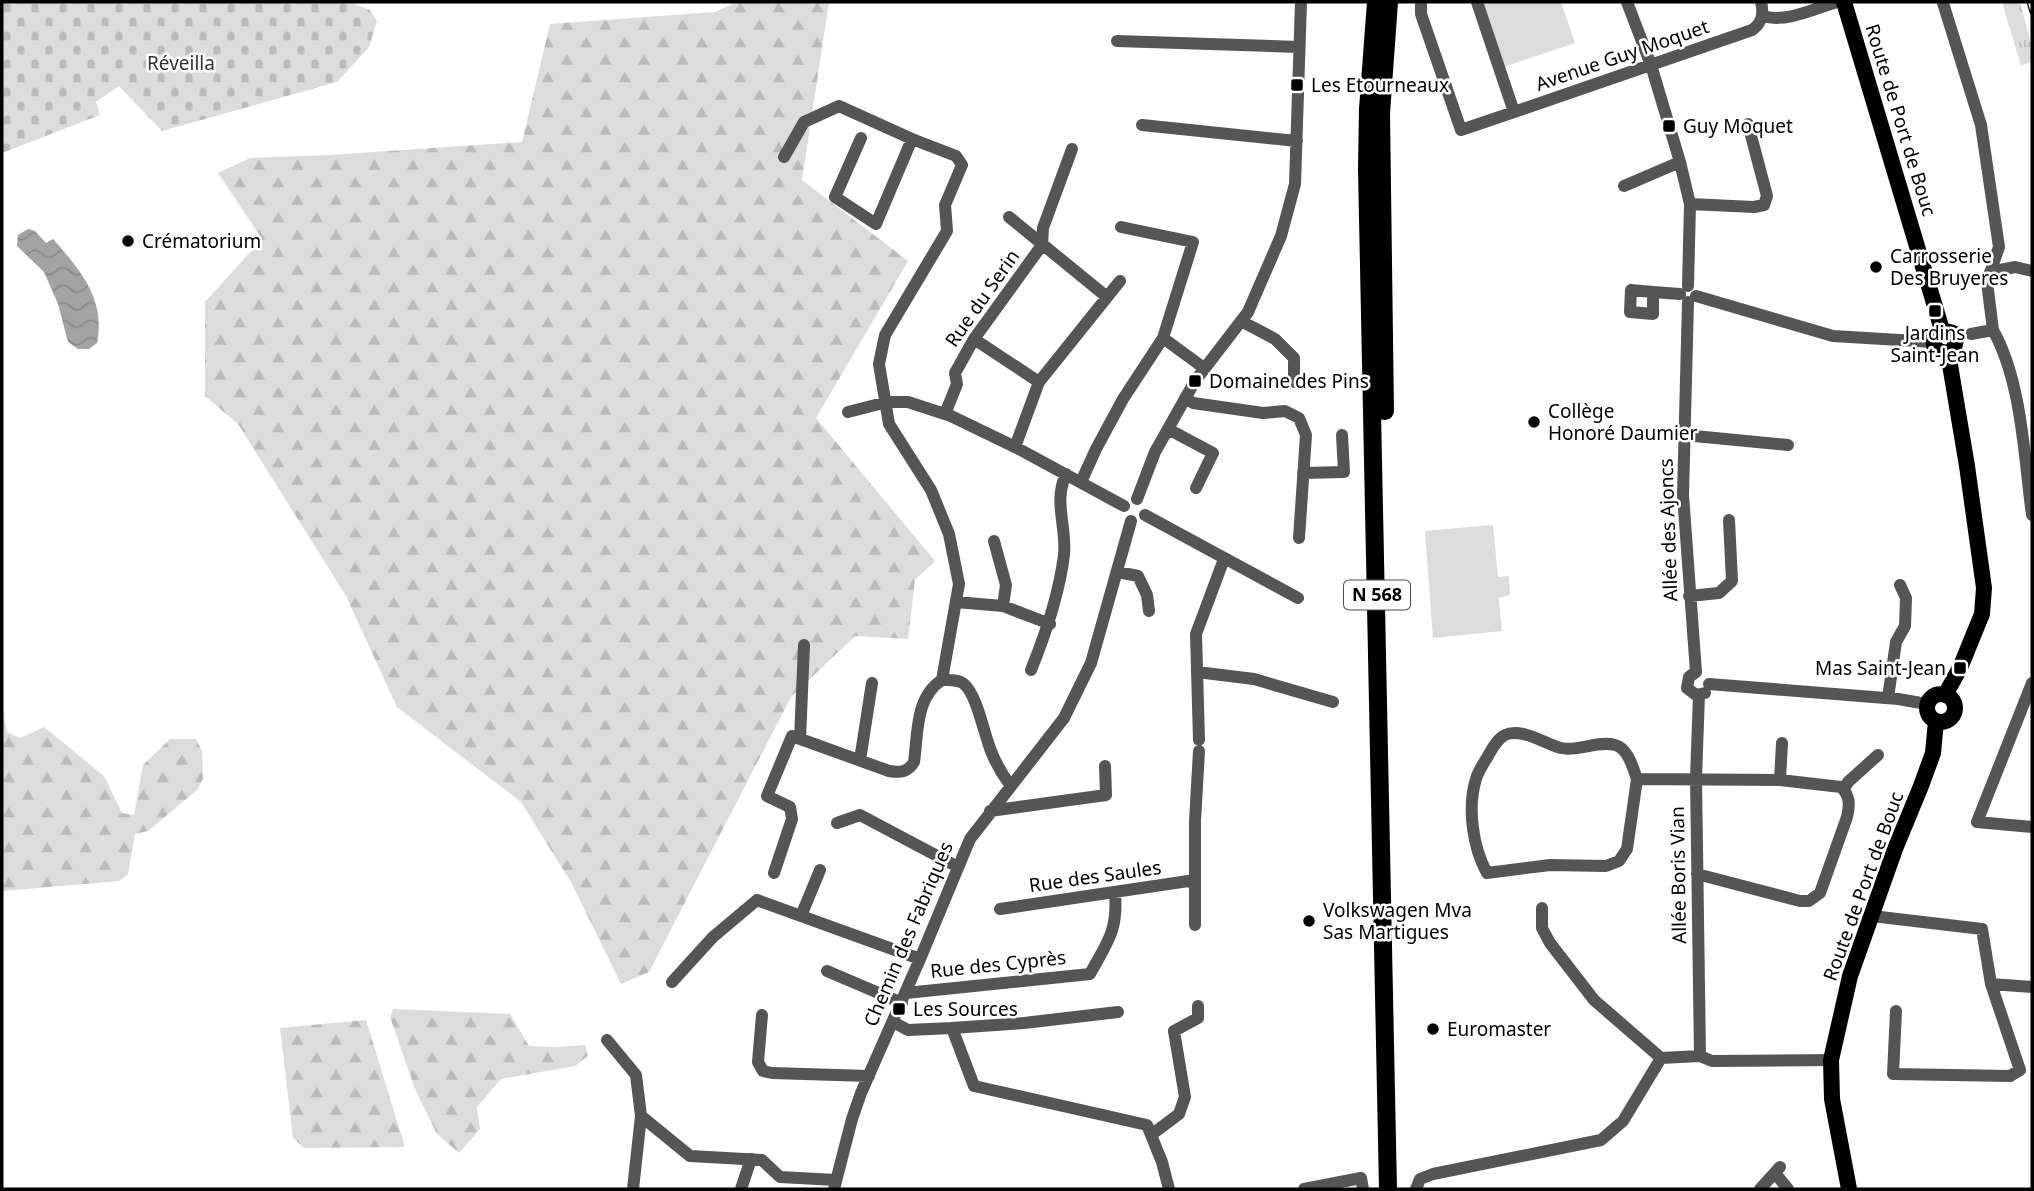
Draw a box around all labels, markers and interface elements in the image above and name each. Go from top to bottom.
street label: Avenue Guy Moquet [1532,13,1712,97]
street label: Route de Port de Bouc [1859,21,1943,219]
park label: Réveilla [147,50,215,76]
place label: Les Etourneaux [1311,72,1449,98]
marker: Les Etourneaux [1289,77,1305,93]
place label: Guy Moquet [1683,113,1793,139]
marker: Guy Moquet [1661,118,1677,134]
place label: Crématorium [142,228,261,254]
marker: Crématorium [120,233,136,249]
place label: Carrosserie Des Bruyeres [1890,243,2008,291]
street label: Rue du Serin [939,244,1025,352]
marker: Carrosserie Des Bruyeres [1868,259,1884,275]
marker: Jardins Saint-Jean [1927,303,1943,319]
place label: Jardins Saint-Jean [1890,320,1980,368]
place label: Domaine des Pins [1209,368,1369,394]
marker: Domaine des Pins [1187,373,1203,389]
place label: Collège Honoré Daumier [1548,398,1698,446]
marker: Collège Honoré Daumier [1526,414,1542,430]
street label: Allée des Ajoncs [1653,458,1683,602]
road number: N 568 [1344,580,1410,610]
place label: Mas Saint-Jean [1815,655,1946,681]
marker: Mas Saint-Jean [1952,660,1968,676]
street label: Route de Port de Bouc [1817,788,1909,984]
street label: Allée Boris Vian [1664,806,1692,944]
street label: Chemin des Fabriques [857,838,959,1030]
street label: Rue des Saules [1027,854,1163,898]
place label: Volkswagen Mva Sas Martigues [1323,897,1472,945]
marker: Volkswagen Mva Sas Martigues [1301,913,1317,929]
street label: Rue des Cyprès [929,944,1067,984]
place label: Les Sources [913,996,1018,1022]
marker: Les Sources [891,1001,907,1017]
place label: Euromaster [1447,1016,1551,1042]
marker: Euromaster [1425,1021,1441,1037]

